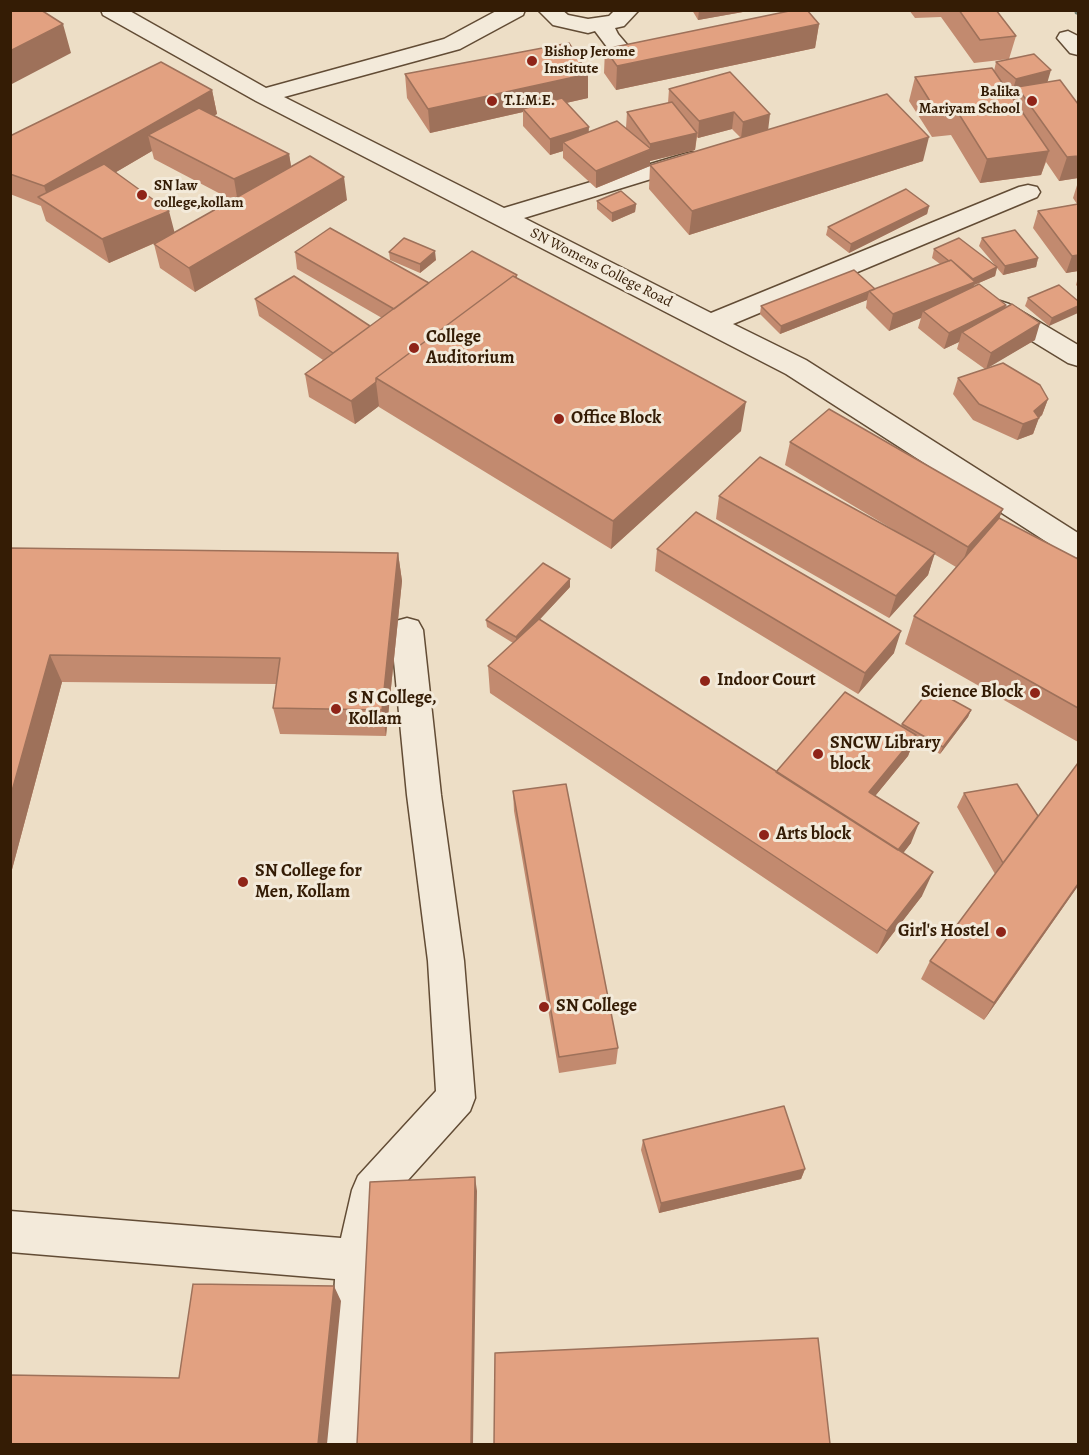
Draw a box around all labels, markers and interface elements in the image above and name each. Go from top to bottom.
place label: Bishop Jerome Institute [544,43,635,78]
marker: Bishop Jerome Institute [525,54,539,68]
place label: Balika Mariyam School [919,83,1020,118]
place label: T.I.M.E. [504,92,555,110]
marker: T.I.M.E. [485,94,499,108]
marker: Balika Mariyam School [1025,94,1039,108]
place label: SN law college,kollam [154,177,244,212]
marker: SN law college,kollam [135,188,149,202]
street label: SN Womens College Road [527,224,675,312]
place label: College Auditorium [426,327,514,370]
marker: College Auditorium [407,341,421,355]
place label: Office Block [571,408,661,430]
marker: Office Block [552,412,566,426]
place label: Indoor Court [717,670,816,692]
marker: Indoor Court [698,674,712,688]
place label: Science Block [921,682,1023,704]
marker: Science Block [1028,686,1042,700]
place label: S N College, Kollam [348,688,437,730]
marker: S N College, Kollam [329,702,343,716]
place label: SNCW Library block [830,733,940,776]
marker: SNCW Library block [811,747,825,761]
place label: Arts block [776,824,851,846]
marker: Arts block [757,828,771,842]
place label: SN College for Men, Kollam [255,861,362,904]
marker: SN College for Men, Kollam [236,875,250,889]
place label: Girl's Hostel [898,921,989,943]
marker: Girl's Hostel [994,925,1008,939]
place label: SN College [556,996,637,1018]
marker: SN College [537,1000,551,1014]

